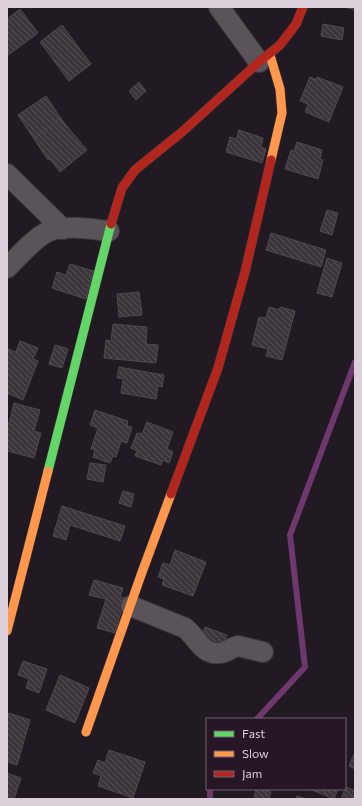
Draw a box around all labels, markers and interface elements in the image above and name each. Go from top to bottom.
legend [206,718,346,790]
text: Fast [242,726,265,740]
text: Slow [242,746,269,760]
text: Jam [242,766,262,781]

